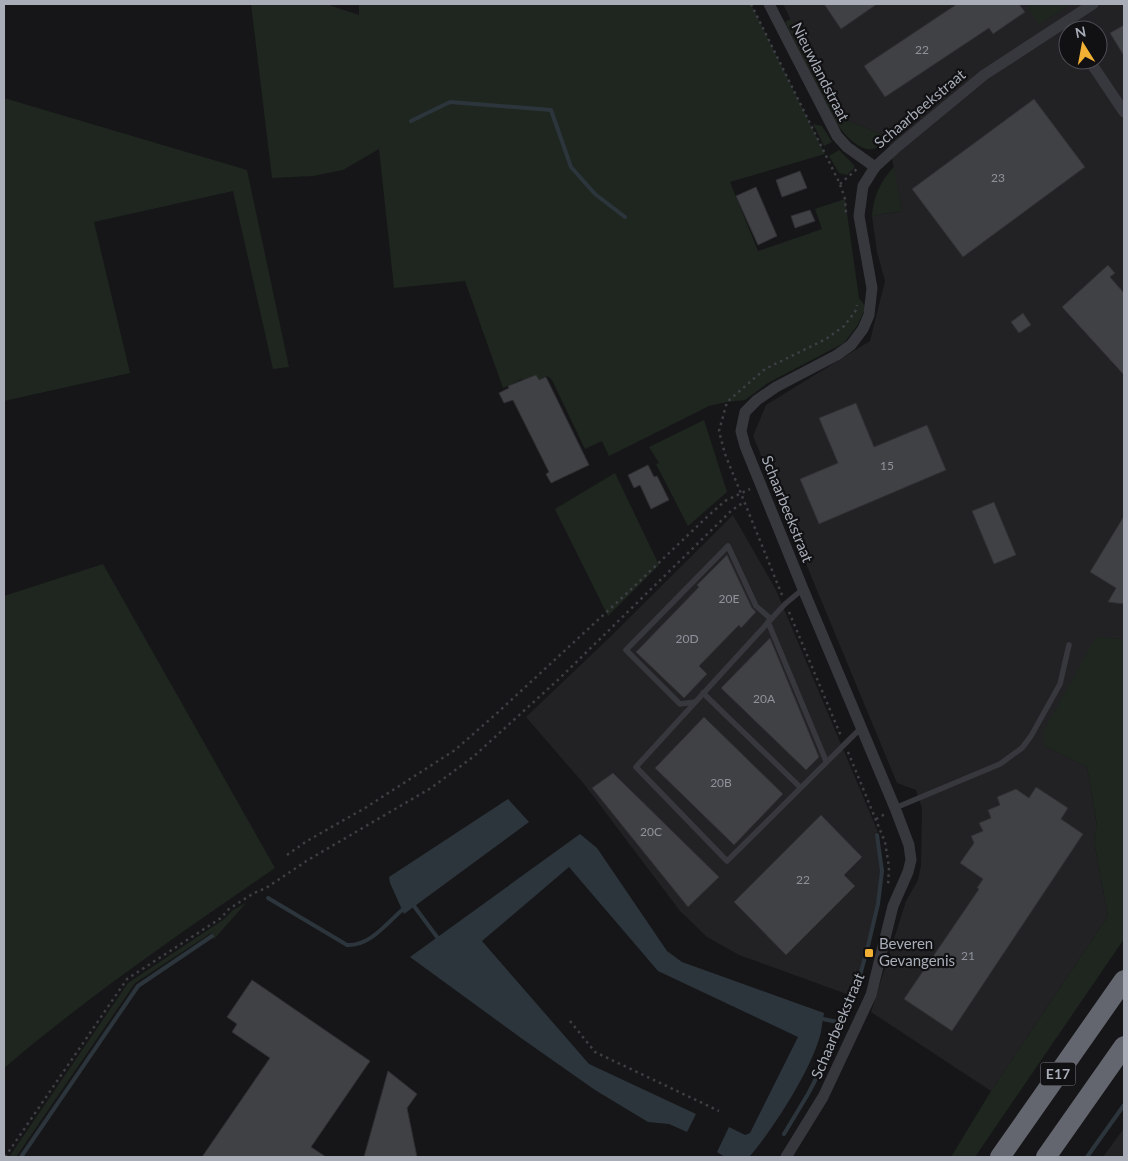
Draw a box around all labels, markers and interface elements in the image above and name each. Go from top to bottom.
street label: Nieuwlandstraat [788,19,854,124]
north arrow [1058,20,1108,70]
text: N [1074,22,1087,41]
house number: 22 [915,42,929,57]
street label: Schaarbeekstraat [870,65,969,152]
house number: 23 [991,170,1005,185]
street label: Schaarbeekstraat [758,453,818,565]
house number: 15 [880,458,894,473]
house number: 20E [719,591,739,606]
house number: 20D [675,631,699,646]
house number: 20A [753,691,776,706]
house number: 20B [710,775,732,790]
house number: 20C [640,824,662,839]
house number: 22 [796,872,810,887]
place label: Beveren Gevangenis [879,934,955,969]
marker: Beveren Gevangenis [863,947,875,959]
house number: 21 [961,948,975,963]
street label: Schaarbeekstraat [807,969,868,1081]
road number: E17 [1040,1062,1076,1086]

